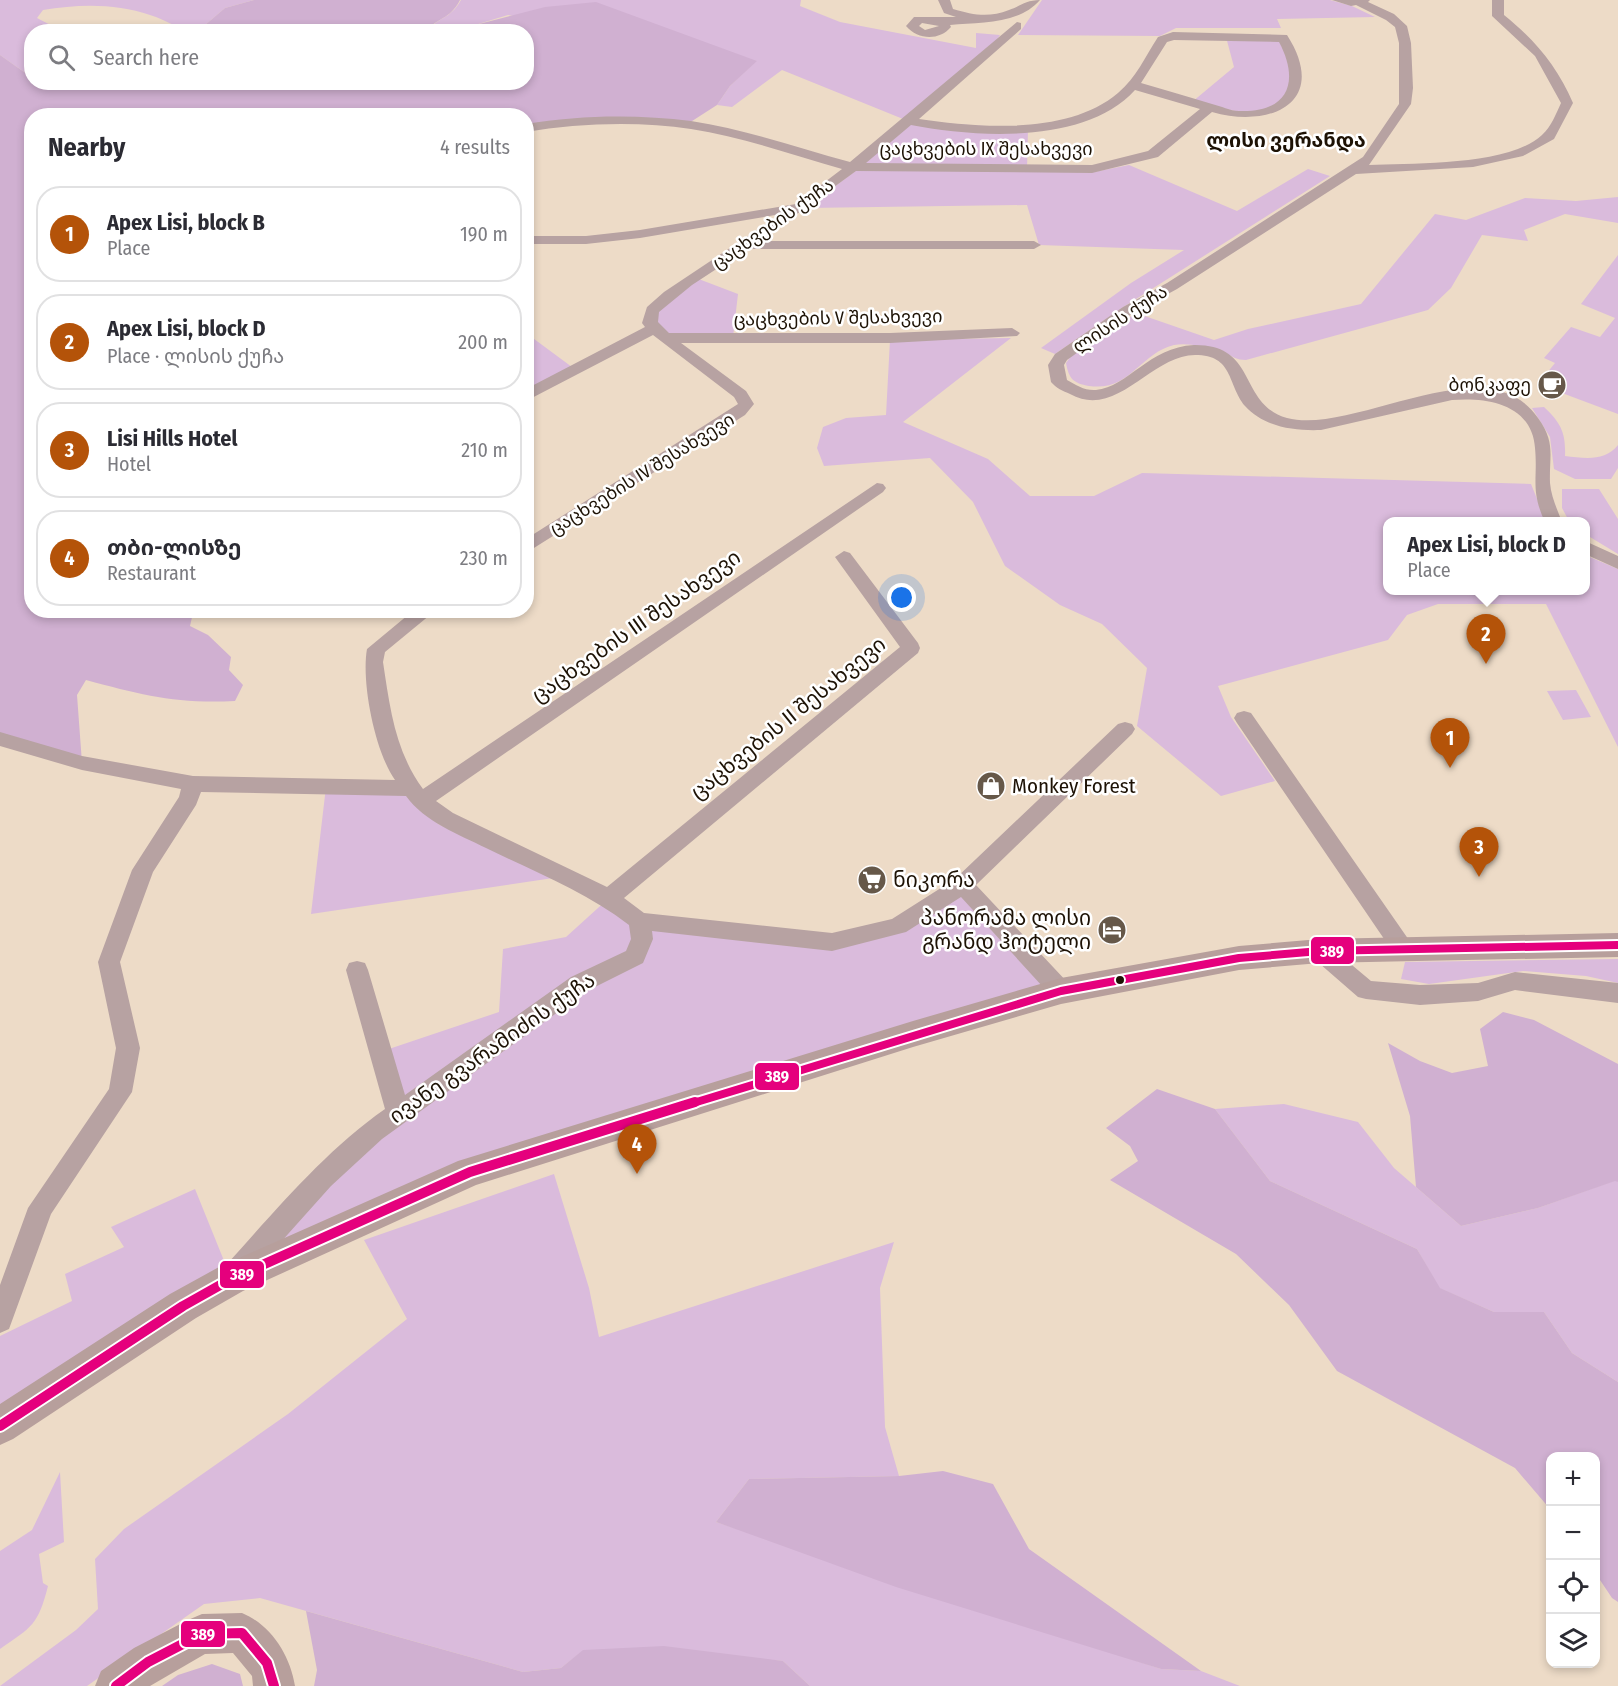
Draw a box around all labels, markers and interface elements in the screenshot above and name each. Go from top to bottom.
search box [24,24,534,90]
icon: search [45,41,78,74]
text: Search here [93,44,199,71]
district label: ლისი ვერანდა [1206,128,1366,153]
text: Nearby [48,132,125,163]
text: 4 results [440,135,510,159]
street label: ცაცხვების IX შესახვევი [879,138,1093,160]
street label: ცაცხვების ქუჩა [708,174,838,274]
text: Apex Lisi, block B [107,209,265,236]
text: 1 [65,222,74,246]
text: 190 m [460,222,508,246]
text: Place [107,236,150,260]
street label: ლისის ქუჩა [1069,280,1171,358]
street label: ცაცხვების V შესახვევი [733,305,943,331]
text: Apex Lisi, block D [107,315,266,342]
text: 2 [65,330,74,354]
text: 200 m [458,330,508,354]
text: Place · ლისის ქუჩა [107,344,284,368]
cafe icon: ბონკაფე [1536,369,1568,401]
place label: ბონკაფე [1449,374,1531,396]
street label: ცაცხვების IV შესახვევი [546,408,738,540]
text: Lisi Hills Hotel [107,425,238,452]
text: 3 [65,438,74,462]
text: 210 m [461,438,508,462]
text: Hotel [107,452,151,476]
popup [1383,517,1590,595]
text: Apex Lisi, block D [1407,531,1566,558]
text: თბი-ლისზე [107,534,241,561]
street label: ცაცხვების III შესახვევი [526,544,746,708]
text: 4 [64,546,75,570]
text: 230 m [460,546,508,570]
text: Place [1407,558,1451,582]
text: Restaurant [107,561,196,585]
your location [887,583,916,612]
pin: 2 [1466,614,1506,664]
street label: ცაცხვების II შესახვევი [685,631,891,805]
pin: 1 [1430,718,1470,768]
shop icon: Monkey Forest [975,770,1007,802]
place label: Monkey Forest [1012,773,1136,799]
pin: 3 [1460,828,1498,877]
supermarket icon: ნიკორა [856,864,888,896]
place label: ნიკორა [893,867,975,893]
place label: პანორამა ლისი გრანდ ჰოტელი [921,905,1091,955]
hotel icon: პანორამა ლისი გრანდ ჰოტელი [1096,914,1128,946]
line badge: 389 [1310,936,1355,965]
text: 389 [1319,942,1344,961]
street label: ივანე გვარამიძის ქუჩა [384,967,600,1129]
unlabelled marker [1114,974,1126,986]
line badge: 389 [754,1062,800,1091]
text: 389 [764,1067,789,1086]
pin: 4 [618,1124,656,1174]
line badge: 389 [219,1260,265,1289]
text: 389 [229,1265,254,1284]
map controls [1546,1452,1600,1668]
button: + [1546,1452,1600,1506]
button: − [1546,1506,1600,1560]
button: locate [1546,1560,1600,1614]
button: layers [1546,1614,1600,1668]
line badge: 389 [180,1620,226,1648]
text: 389 [190,1625,215,1644]

